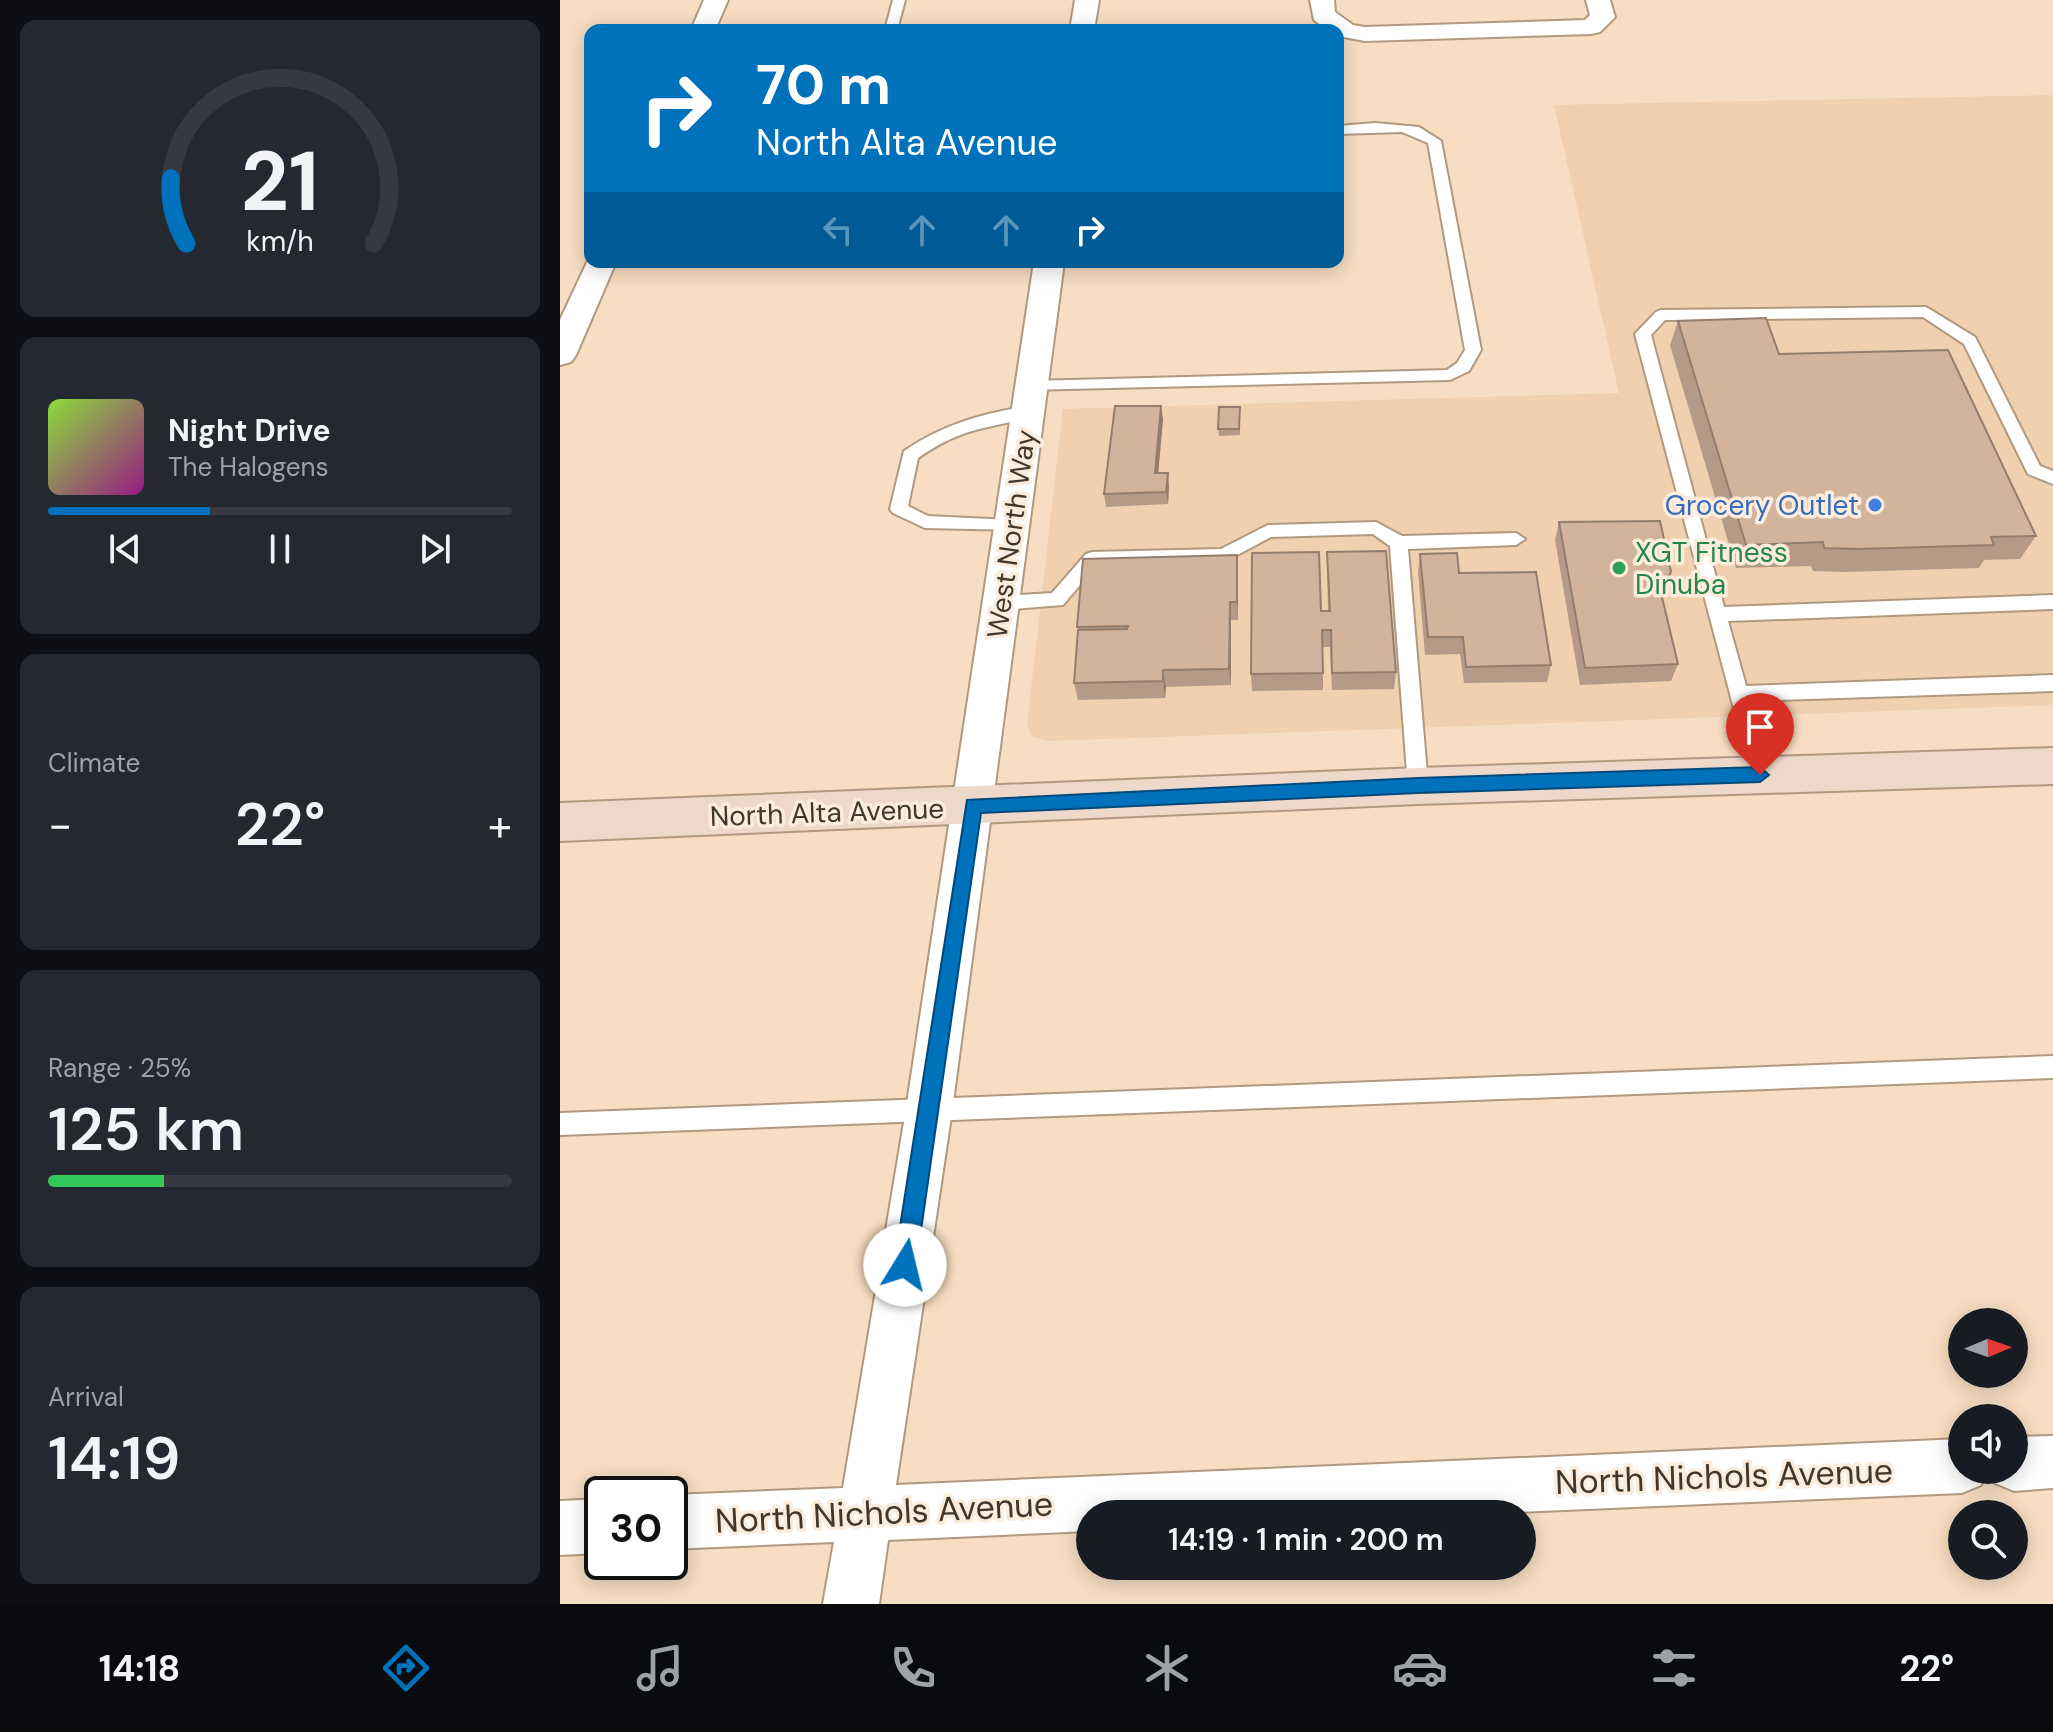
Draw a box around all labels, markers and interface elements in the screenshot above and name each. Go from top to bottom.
text: 70 m [756,48,891,121]
icon: right [624,56,728,160]
text: North Alta Avenue [756,119,1057,166]
text: 21 [241,127,319,236]
icon: left [816,208,860,252]
icon: ahead [900,208,944,252]
icon: ahead [984,208,1028,252]
icon: right [1068,208,1112,252]
text: km/h [246,224,314,261]
text: Night Drive [168,411,331,450]
street label: West North Way [979,427,1044,641]
text: The Halogens [168,450,328,484]
place label: Grocery Outlet [1665,487,1859,524]
marker: Grocery Outlet [1866,496,1884,514]
icon: previous [103,527,147,571]
icon: pause [258,527,302,571]
icon: next [413,527,457,571]
place label: XGT Fitness Dinuba [1635,534,1788,603]
marker: XGT Fitness Dinuba [1610,559,1628,577]
pin [1726,693,1794,775]
icon: arrive [1738,705,1782,749]
text: Climate [48,746,140,780]
text: 22° [235,785,325,864]
street label: North Alta Avenue [709,790,945,835]
text: − [48,796,72,854]
text: + [488,796,512,854]
text: Range · 25% [48,1051,191,1085]
text: 125 km [48,1090,244,1169]
position arrow [863,1223,947,1307]
north arrow [1948,1308,2028,1388]
map controls [1948,1308,2028,1580]
text: Arrival [48,1380,124,1414]
button: sound [1948,1404,2028,1484]
text: 14:19 [48,1419,180,1498]
street label: North Nichols Avenue [1554,1448,1894,1505]
speed limit sign: 30 [584,1476,688,1580]
street label: North Nichols Avenue [714,1481,1054,1544]
button: search [1948,1500,2028,1580]
text: 14:19 · 1 min · 200 m [1168,1520,1444,1559]
icon: directions [378,1640,434,1696]
icon: music [632,1640,688,1696]
icon: phone [885,1640,941,1696]
icon: climate [1139,1640,1195,1696]
icon: car [1392,1640,1448,1696]
icon: filters [1646,1640,1702,1696]
text: 14:18 [99,1645,180,1692]
text: 22° [1900,1645,1954,1692]

